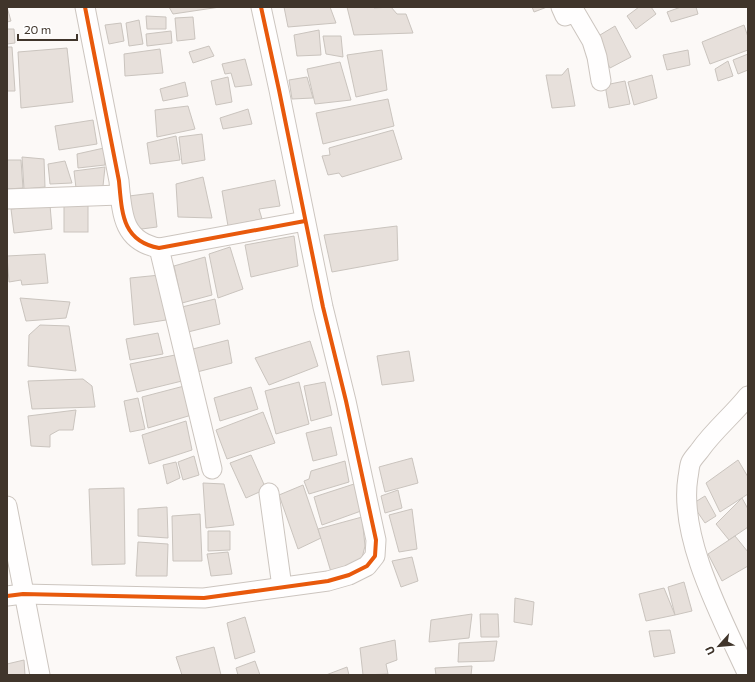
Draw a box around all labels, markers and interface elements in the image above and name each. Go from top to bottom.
scale bar [18,16,77,42]
text: 20 m [24,22,51,36]
north arrow [699,626,739,666]
text: U [702,644,717,657]

